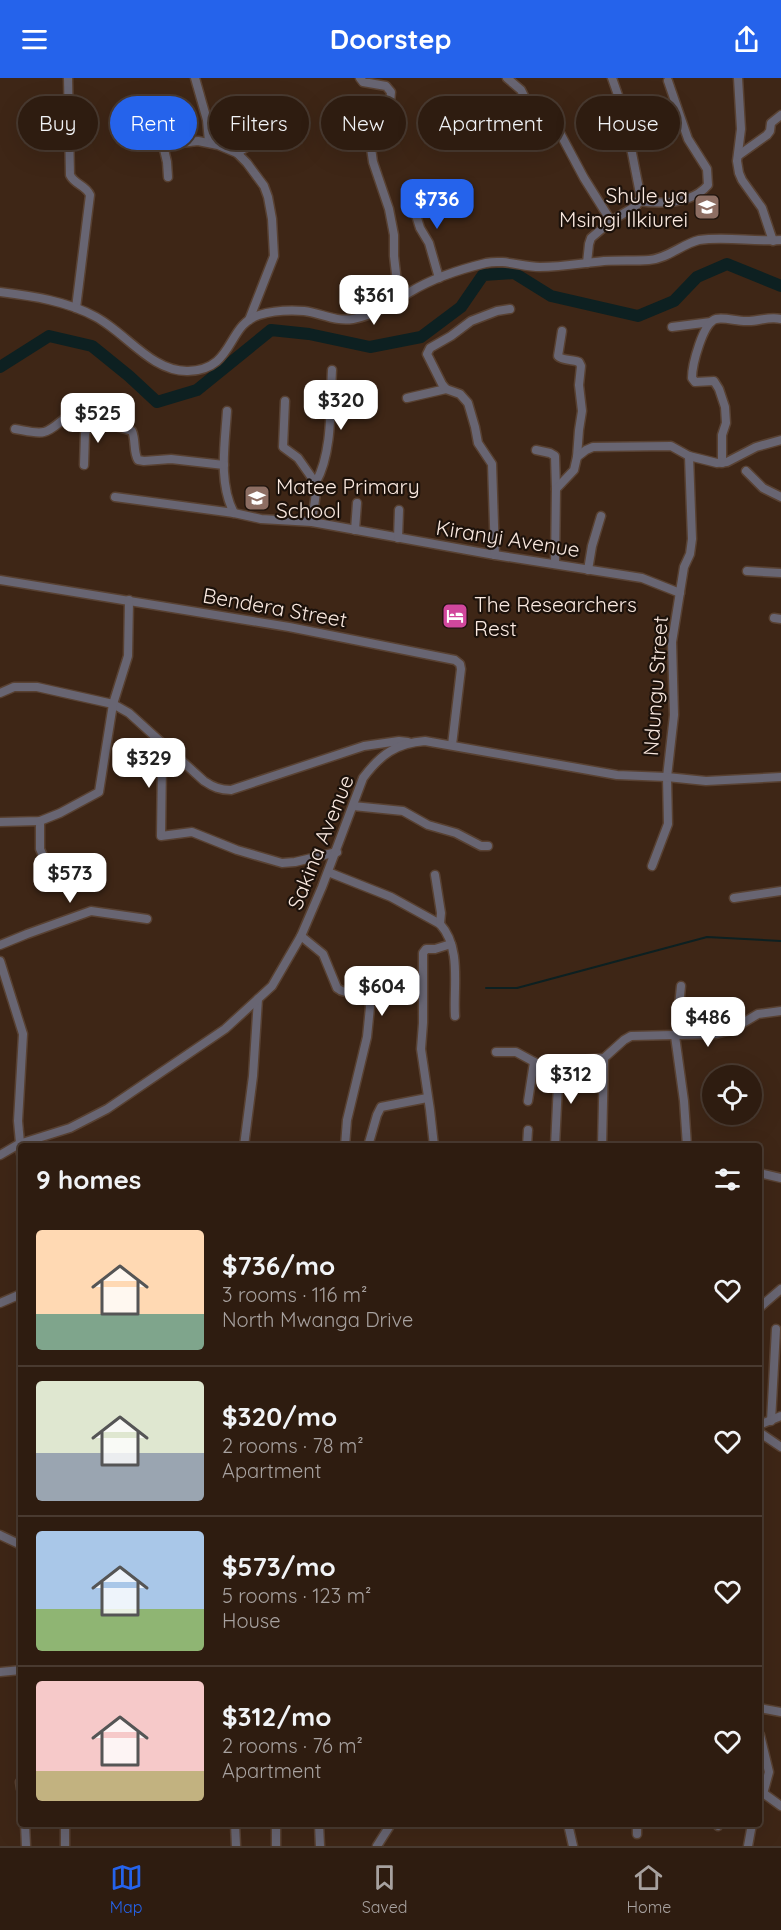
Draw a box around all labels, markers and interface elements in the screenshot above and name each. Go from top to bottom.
text: Doorstep [330,22,451,56]
icon: menu [18,23,51,56]
icon: share [730,23,763,56]
chip: Buy [18,96,98,150]
chip: Rent [110,96,197,150]
chip: Filters [209,96,309,150]
chip: New [321,96,406,150]
chip: Apartment [418,96,564,150]
chip: House [576,96,680,150]
pin: $736 [401,179,473,230]
place label: Shule ya Msingi Ilkiurei [559,182,688,232]
text: $736 [415,186,459,211]
school or university icon: Shule ya Msingi Ilkiurei [692,192,722,222]
pin: $361 [338,275,410,326]
text: $361 [353,282,395,307]
pin: $320 [305,380,377,431]
text: $320 [318,387,364,412]
pin: $525 [62,393,134,444]
text: $525 [75,400,121,425]
place label: Matee Primary School [276,473,420,523]
school or university icon: Matee Primary School [242,483,272,513]
street label: Kiranyi Avenue [434,514,582,562]
street label: Bendera Street [201,582,349,632]
place label: The Researchers Rest [474,591,637,641]
hotel icon: The Researchers Rest [440,601,470,631]
street label: Ndungu Street [637,615,673,757]
pin: $329 [113,738,185,789]
text: $329 [126,745,172,770]
street label: Sakina Avenue [281,771,359,913]
pin: $573 [34,853,106,904]
text: $573 [47,860,93,885]
pin: $604 [346,966,418,1017]
text: $604 [358,973,406,998]
pin: $486 [672,997,744,1048]
text: $486 [685,1004,731,1029]
pin: $312 [535,1054,607,1105]
text: $312 [550,1061,592,1086]
map controls [702,1065,762,1125]
button: locate [702,1065,762,1125]
text: 9 homes [36,1163,141,1196]
icon: filters [711,1163,744,1196]
text: $736/mo [222,1249,335,1282]
icon: home [84,1254,156,1326]
icon: heart [711,1274,744,1307]
text: 3 rooms · 116 m² [222,1282,367,1307]
text: North Mwanga Drive [222,1307,413,1332]
text: $320/mo [222,1400,337,1433]
icon: home [84,1405,156,1477]
icon: heart [711,1425,744,1458]
text: 2 rooms · 78 m² [222,1433,364,1458]
text: Apartment [222,1458,322,1483]
text: $573/mo [222,1550,336,1583]
icon: home [84,1555,156,1627]
icon: heart [711,1575,744,1608]
text: 5 rooms · 123 m² [222,1583,371,1608]
text: House [222,1608,281,1633]
text: $312/mo [222,1700,331,1733]
icon: home [84,1705,156,1777]
icon: heart [711,1725,744,1758]
text: 2 rooms · 76 m² [222,1733,363,1758]
text: Apartment [222,1758,322,1783]
tab: Map [110,1861,143,1917]
tab: Saved [362,1861,407,1917]
tab: Home [627,1861,671,1917]

